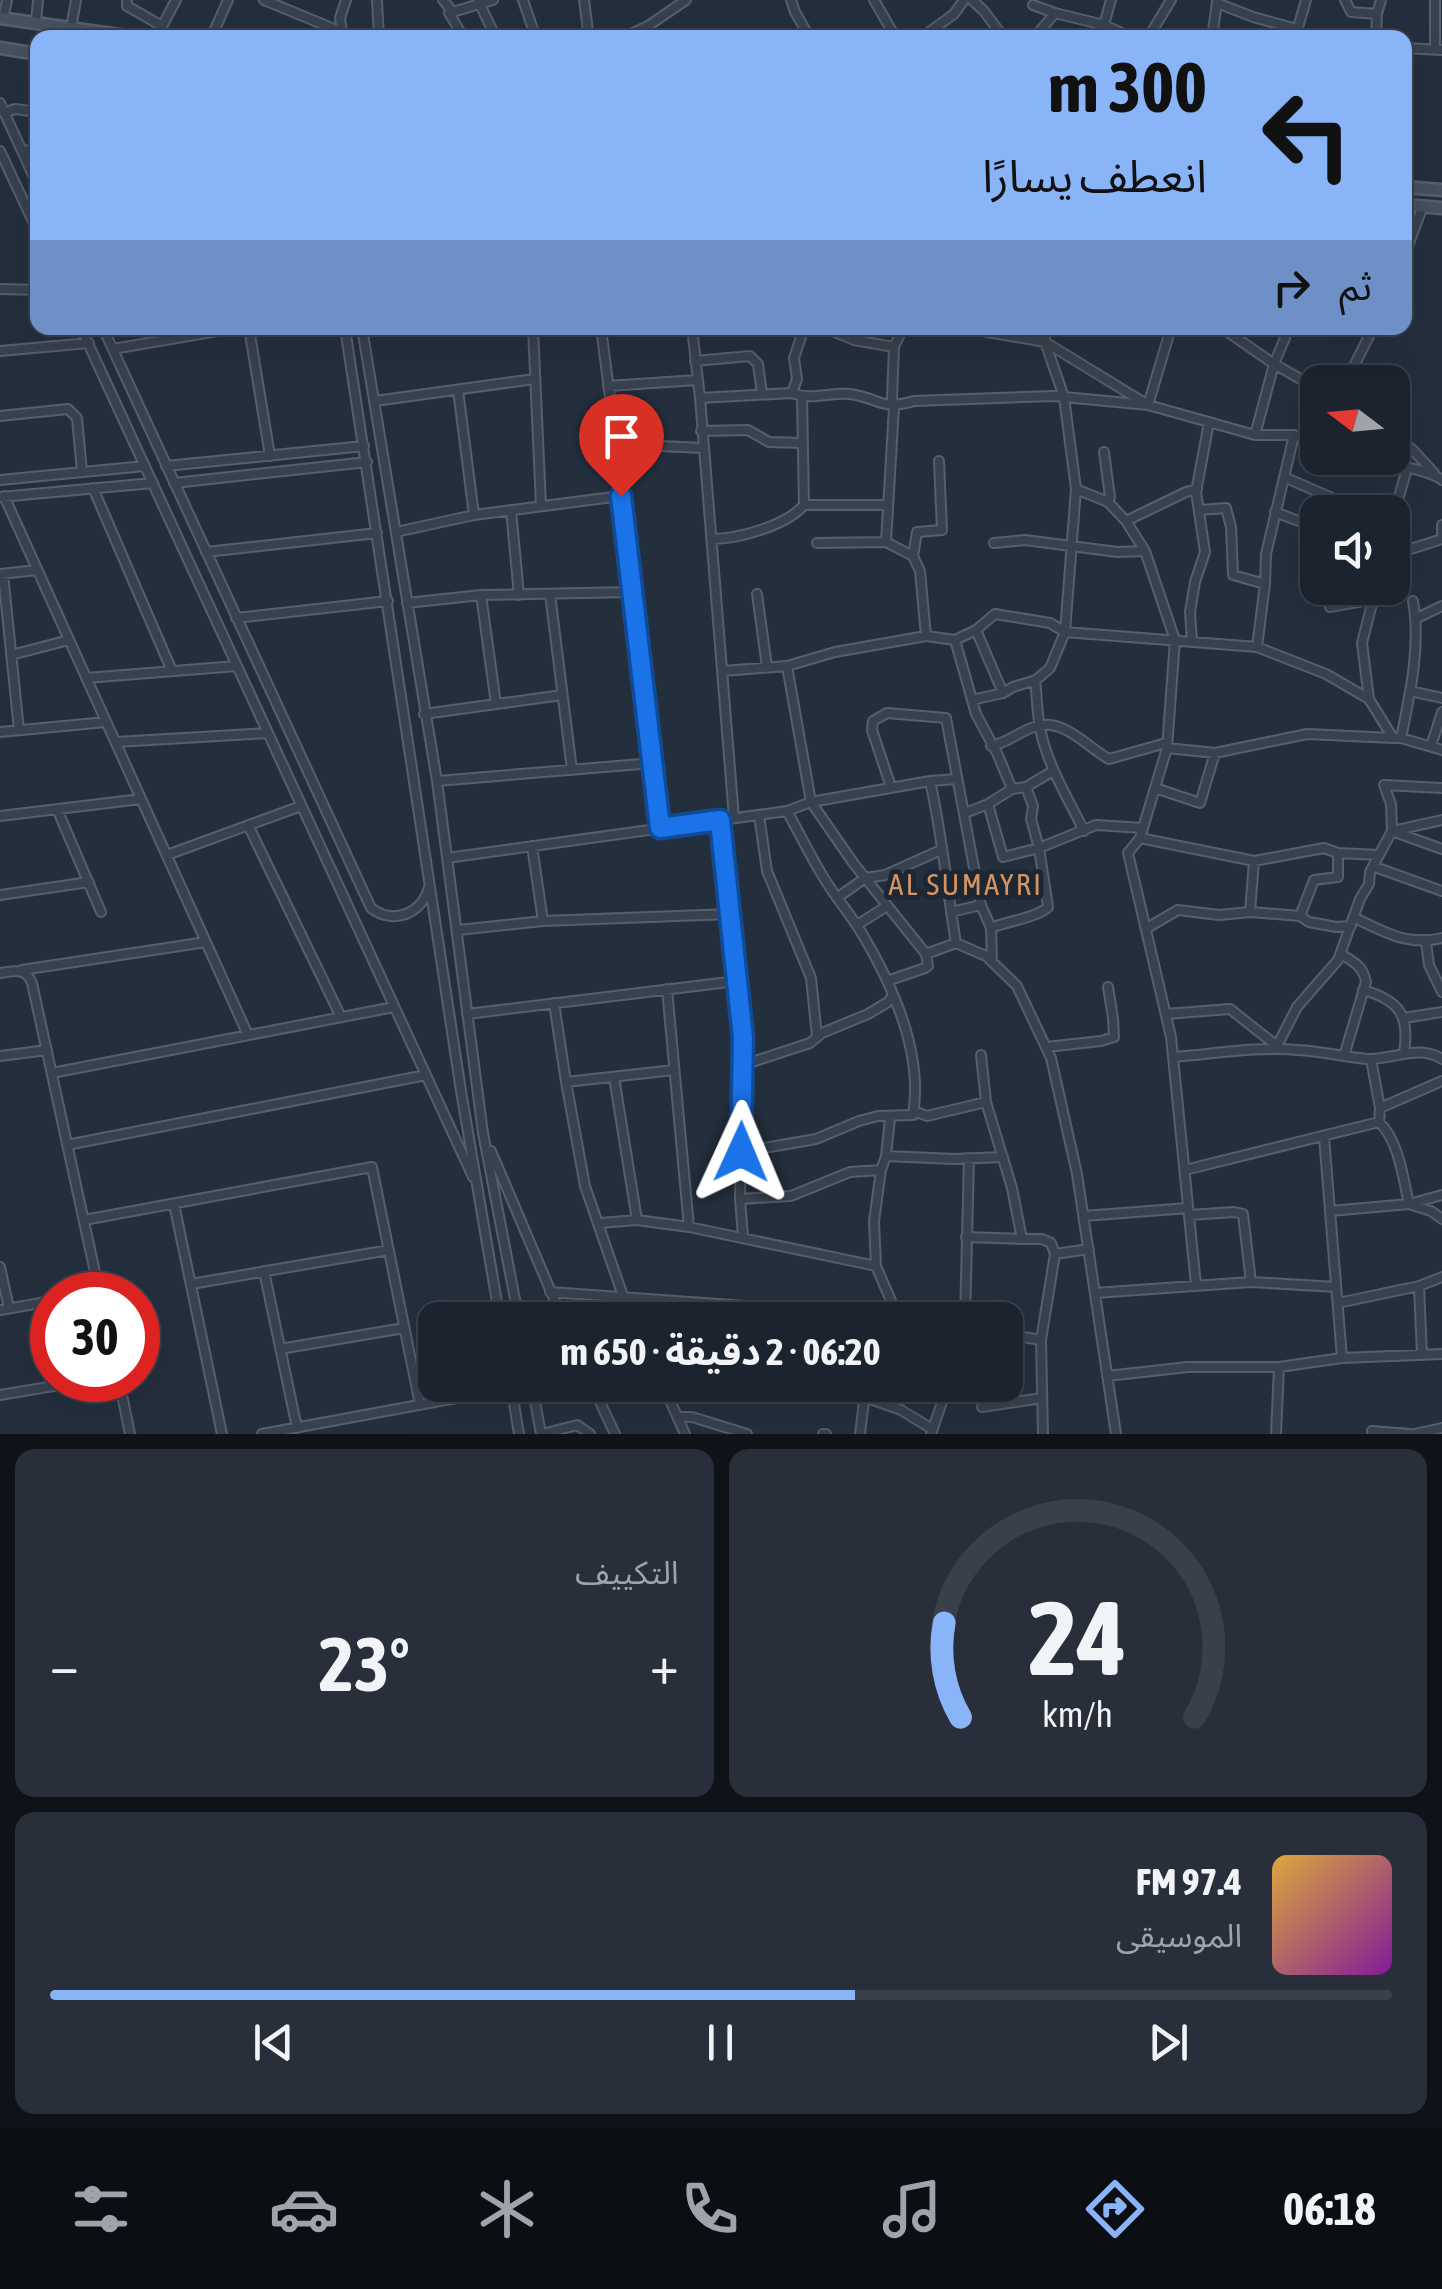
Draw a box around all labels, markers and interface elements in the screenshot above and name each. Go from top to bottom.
text: 300 m [1048,47,1207,127]
icon: left [1242,70,1372,200]
text: انعطف يسارًا [982,150,1207,202]
icon: right [1264,260,1319,315]
text: ثم [1339,265,1372,308]
north arrow [1300,365,1410,475]
map controls [1300,365,1410,605]
pin [579,394,664,497]
icon: arrive [594,409,649,464]
button: sound [1300,495,1410,605]
district label: AL SUMAYRI [888,867,1044,901]
position arrow [689,1100,793,1204]
speed limit sign: 30 [30,1272,160,1402]
text: 06:20 · 2 دقيقة · 650 m [560,1330,881,1373]
text: التكييف [575,1554,679,1591]
text: 24 [1029,1578,1127,1697]
text: 23° [319,1621,410,1707]
text: − [50,1633,79,1696]
text: + [650,1633,678,1696]
text: km/h [1042,1694,1113,1735]
text: 97.4 FM [1136,1860,1242,1903]
text: الموسيقى [1116,1917,1242,1954]
icon: previous [246,2015,301,2070]
icon: pause [693,2015,748,2070]
icon: next [1141,2015,1196,2070]
icon: filters [66,2174,136,2244]
icon: car [269,2174,339,2244]
icon: climate [472,2174,542,2244]
icon: phone [675,2174,745,2244]
icon: music [877,2174,947,2244]
icon: directions [1080,2174,1150,2244]
text: 06:18 [1283,2183,1376,2235]

